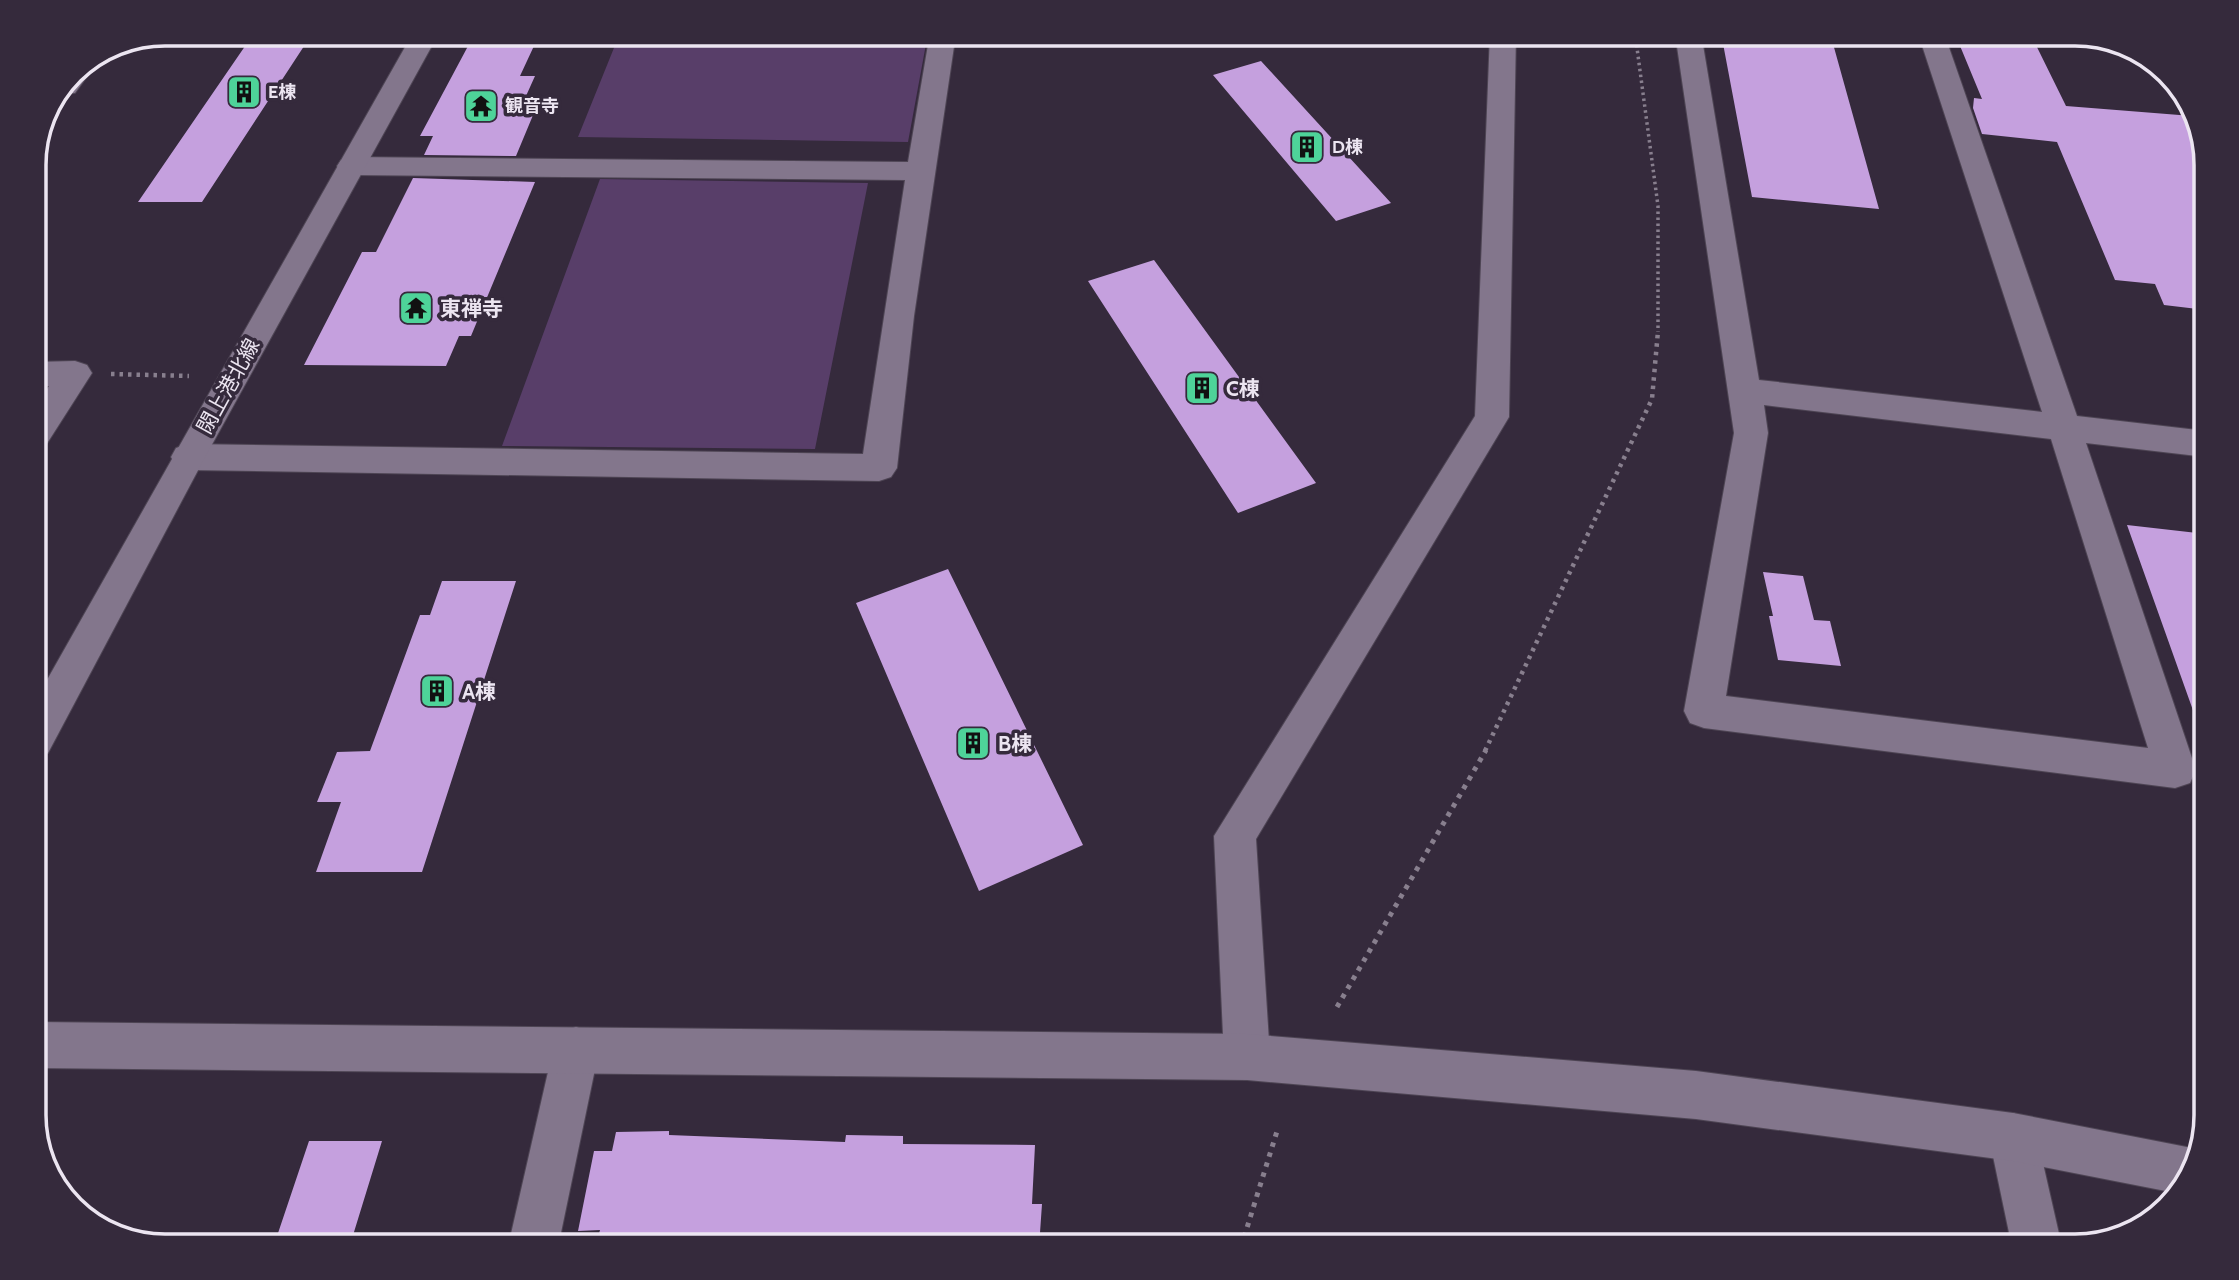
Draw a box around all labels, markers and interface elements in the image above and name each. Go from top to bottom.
building icon: E棟 [225,73,263,111]
place label: E棟 [268,81,296,103]
temple icon: 観音寺 [462,87,500,125]
place label: 観音寺 [505,95,559,117]
building icon: D棟 [1288,128,1326,166]
place label: D棟 [1332,136,1363,158]
temple icon: 東禅寺 [397,289,435,327]
place label: 東禅寺 [440,296,503,321]
street label: 閖上港北線 [192,334,264,438]
building icon: C棟 [1183,369,1221,407]
place label: C棟 [1226,376,1260,401]
building icon: A棟 [418,672,456,710]
place label: A棟 [462,679,496,704]
building icon: B棟 [954,724,992,762]
place label: B棟 [998,731,1032,756]

